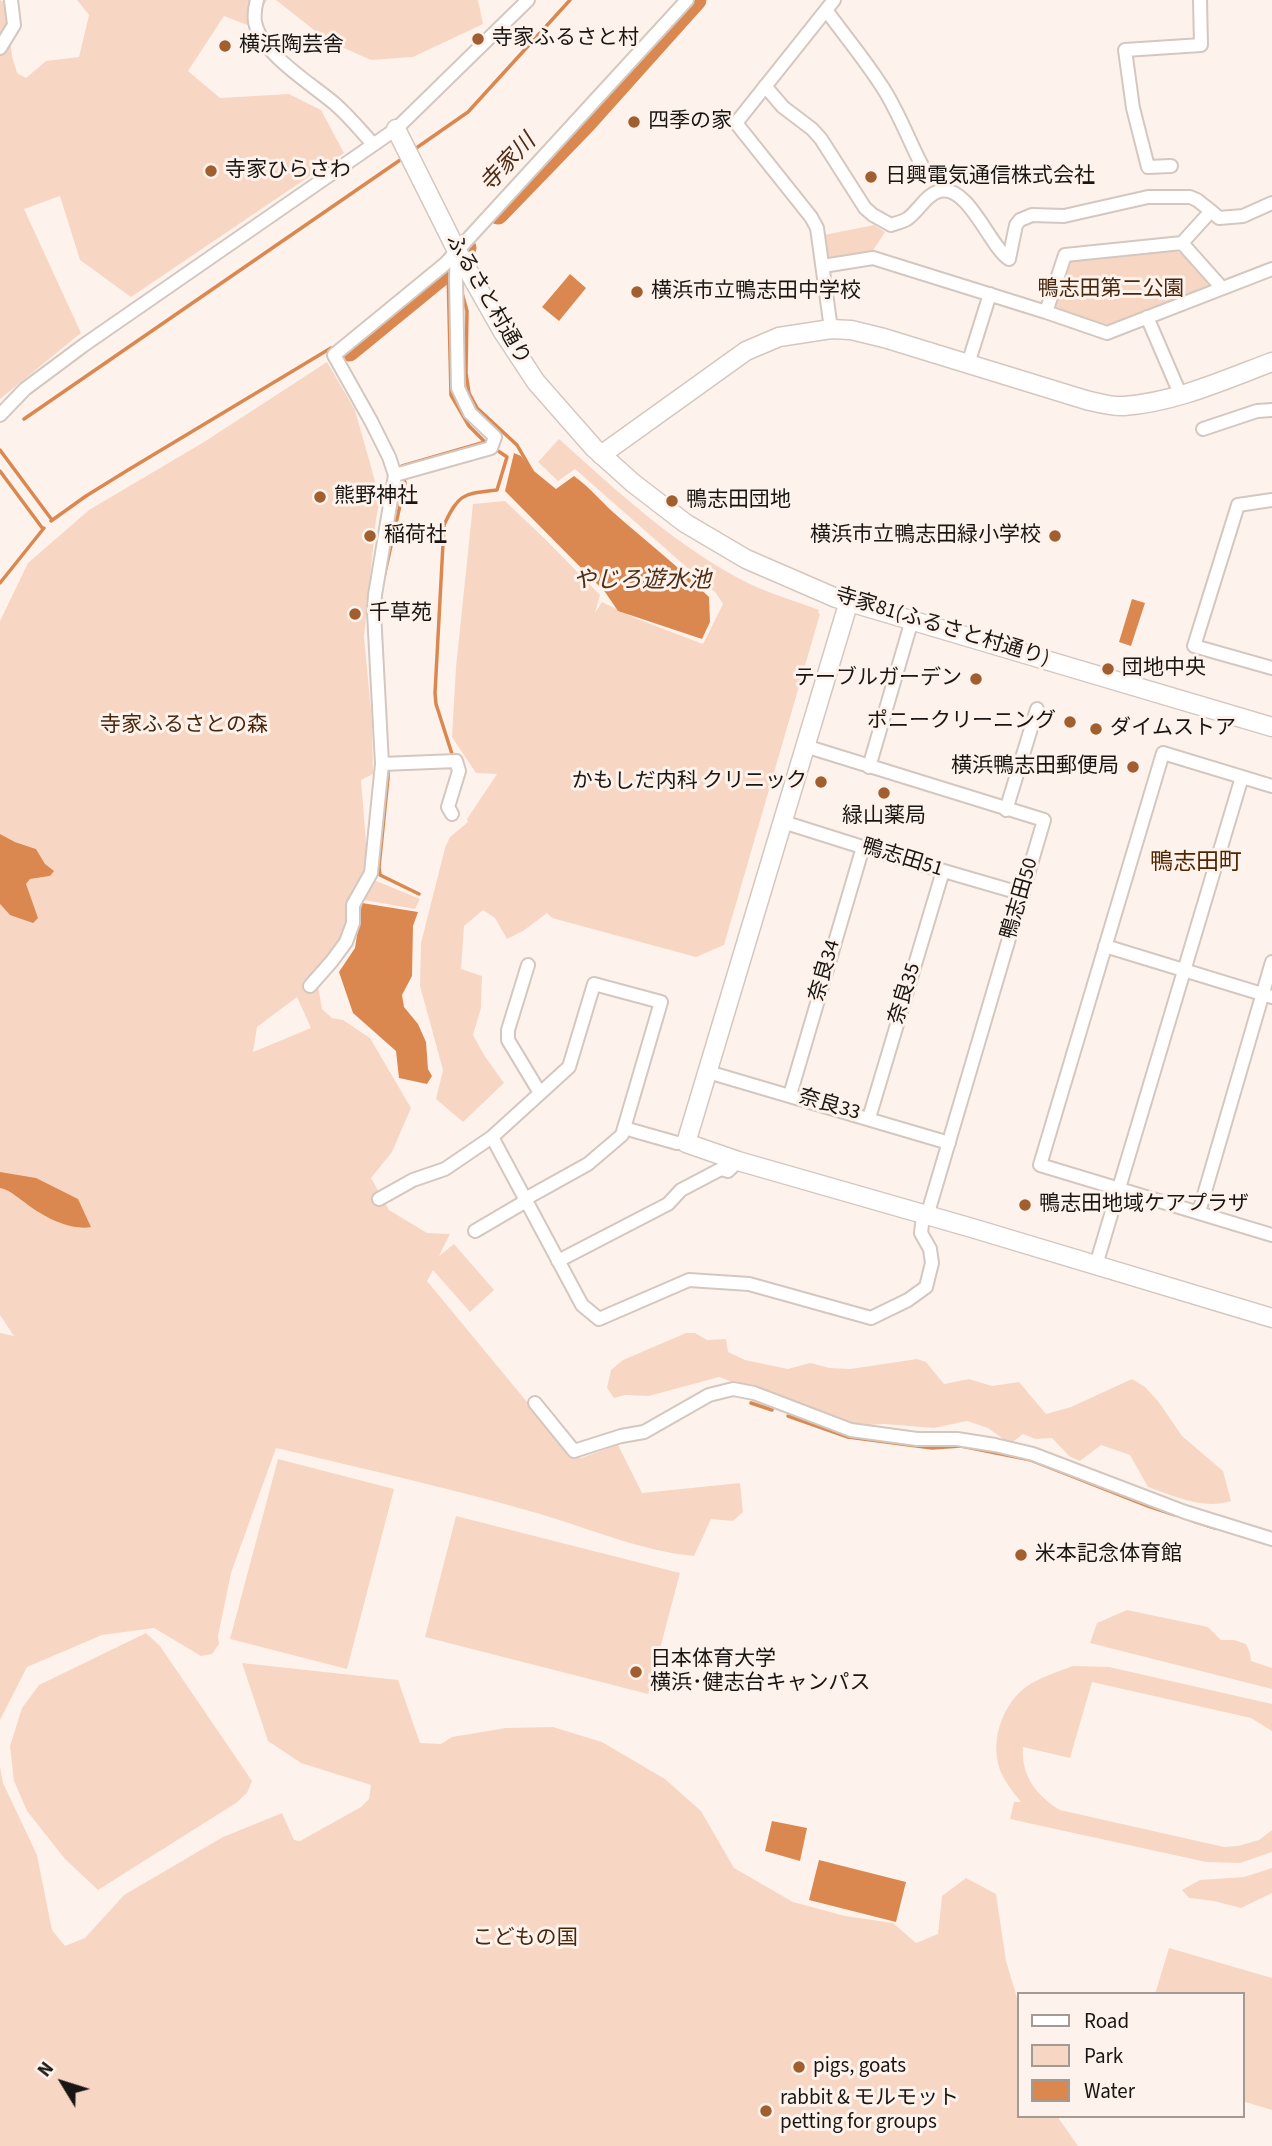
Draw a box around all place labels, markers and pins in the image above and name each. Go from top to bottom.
place label: 寺家ふるさと村 [492,26,639,52]
marker: 寺家ふるさと村 [470,31,486,47]
place label: 横浜陶芸舎 [239,33,344,59]
marker: 横浜陶芸舎 [217,38,233,54]
place label: 四季の家 [648,109,732,135]
marker: 四季の家 [626,114,642,130]
place label: 寺家ひらさわ [225,158,351,184]
marker: 寺家ひらさわ [203,163,219,179]
place label: 日興電気通信株式会社 [885,164,1095,190]
marker: 日興電気通信株式会社 [863,169,879,185]
place label: 横浜市立鴨志田中学校 [651,279,861,305]
marker: 横浜市立鴨志田中学校 [629,284,645,300]
place label: 熊野神社 [334,484,418,510]
place label: 鴨志田団地 [686,488,791,514]
marker: 熊野神社 [312,489,328,505]
marker: 鴨志田団地 [664,493,680,509]
place label: 稲荷社 [384,523,447,549]
place label: 横浜市立鴨志田緑小学校 [810,523,1041,549]
marker: 稲荷社 [362,528,378,544]
marker: 横浜市立鴨志田緑小学校 [1047,528,1063,544]
place label: 千草苑 [369,601,432,627]
marker: 千草苑 [347,606,363,622]
place label: 団地中央 [1122,656,1206,682]
marker: 団地中央 [1100,661,1116,677]
place label: テーブルガーデン [794,666,962,692]
marker: テーブルガーデン [968,671,984,687]
place label: ポニークリーニング [867,709,1056,735]
marker: ポニークリーニング [1062,714,1078,730]
place label: ダイムストア [1110,716,1236,742]
marker: ダイムストア [1088,721,1104,737]
place label: 横浜鴨志田郵便局 [951,754,1119,780]
marker: 横浜鴨志田郵便局 [1125,759,1141,775]
place label: かもしだ内科 クリニック [572,769,807,795]
marker: かもしだ内科 クリニック [813,774,829,790]
marker: 緑山薬局 [876,785,892,801]
place label: 緑山薬局 [842,804,926,830]
place label: 鴨志田地域ケアプラザ [1039,1192,1249,1218]
marker: 鴨志田地域ケアプラザ [1017,1197,1033,1213]
place label: 米本記念体育館 [1035,1542,1182,1568]
marker: 米本記念体育館 [1013,1547,1029,1563]
place label: 日本体育大学 横浜･健志台キャンパス [650,1647,870,1697]
marker: 日本体育大学 横浜･健志台キャンパス [628,1664,644,1680]
place label: pigs, goats [813,2054,906,2080]
marker: pigs, goats [791,2059,807,2075]
place label: rabbit & モルモット petting for groups [780,2086,959,2136]
marker: rabbit & モルモット petting for groups [758,2103,774,2119]

